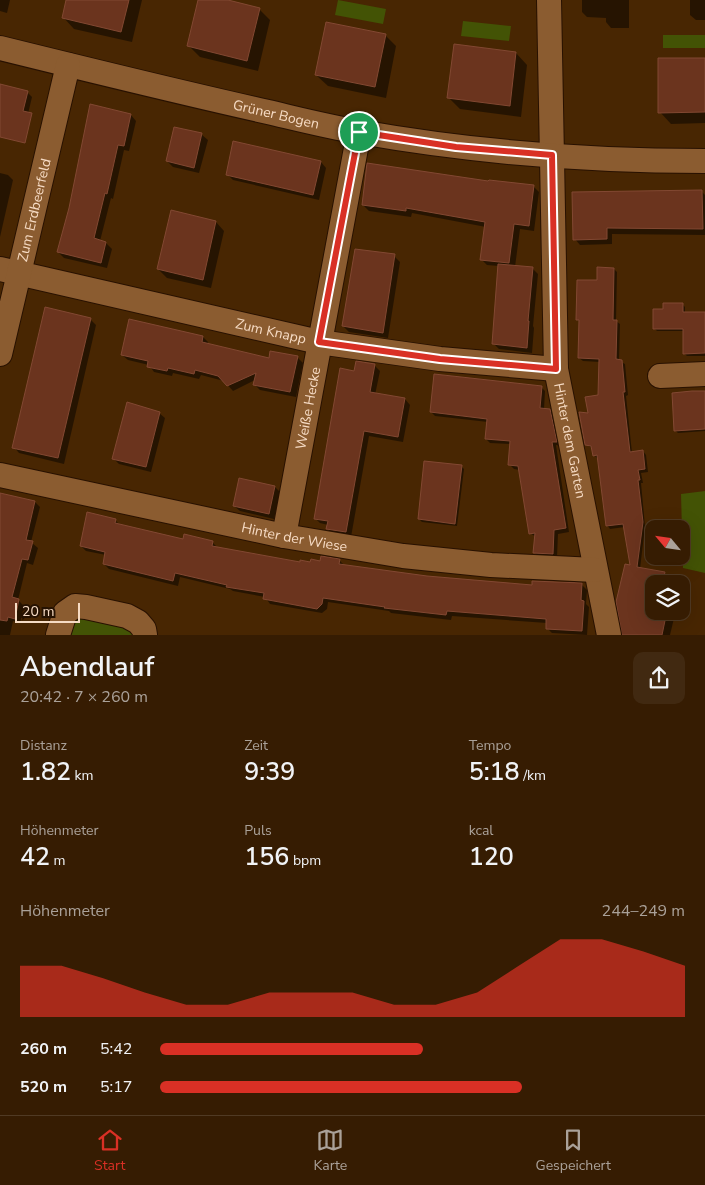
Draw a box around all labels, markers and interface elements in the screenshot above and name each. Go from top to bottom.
street label: Grüner Bogen [231,95,321,133]
pin [338,111,380,153]
icon: arrive [345,118,373,146]
street label: Zum Erdbeerfeld [13,156,55,263]
street label: Zum Knapp [234,314,308,348]
street label: Weiße Hecke [291,365,325,451]
street label: Hinter dem Garten [549,381,591,500]
street label: Hinter der Wiese [240,518,349,556]
north arrow [645,520,690,565]
map controls [645,520,690,620]
button: layers [645,575,690,620]
scale bar [15,600,80,623]
text: 20 m [22,602,54,621]
text: Abendlauf [20,648,154,686]
button: share [633,652,685,704]
text: 20:42 · 7 × 260 m [20,686,148,708]
text: Distanz [20,736,67,755]
text: Zeit [244,736,268,755]
text: Tempo [469,736,511,755]
text: 1.82 [20,755,71,789]
text: 9:39 [244,755,295,789]
text: 5:18 [469,755,520,789]
text: km [71,766,94,785]
text: /km [520,766,546,785]
text: Höhenmeter [20,821,99,840]
text: Puls [244,821,272,840]
text: kcal [469,821,493,840]
text: 42 [20,840,50,874]
text: 156 [244,840,289,874]
text: 120 [469,840,514,874]
text: m [50,851,66,870]
text: bpm [289,851,321,870]
text: Höhenmeter [20,900,110,922]
text: 244–249 m [602,900,685,922]
text: 260 m [20,1038,67,1060]
text: 5:42 [100,1038,132,1060]
text: 520 m [20,1076,67,1098]
text: 5:17 [100,1076,132,1098]
tab: Start [94,1126,125,1175]
tab: Karte [313,1126,347,1175]
tab: Gespeichert [536,1126,611,1175]

